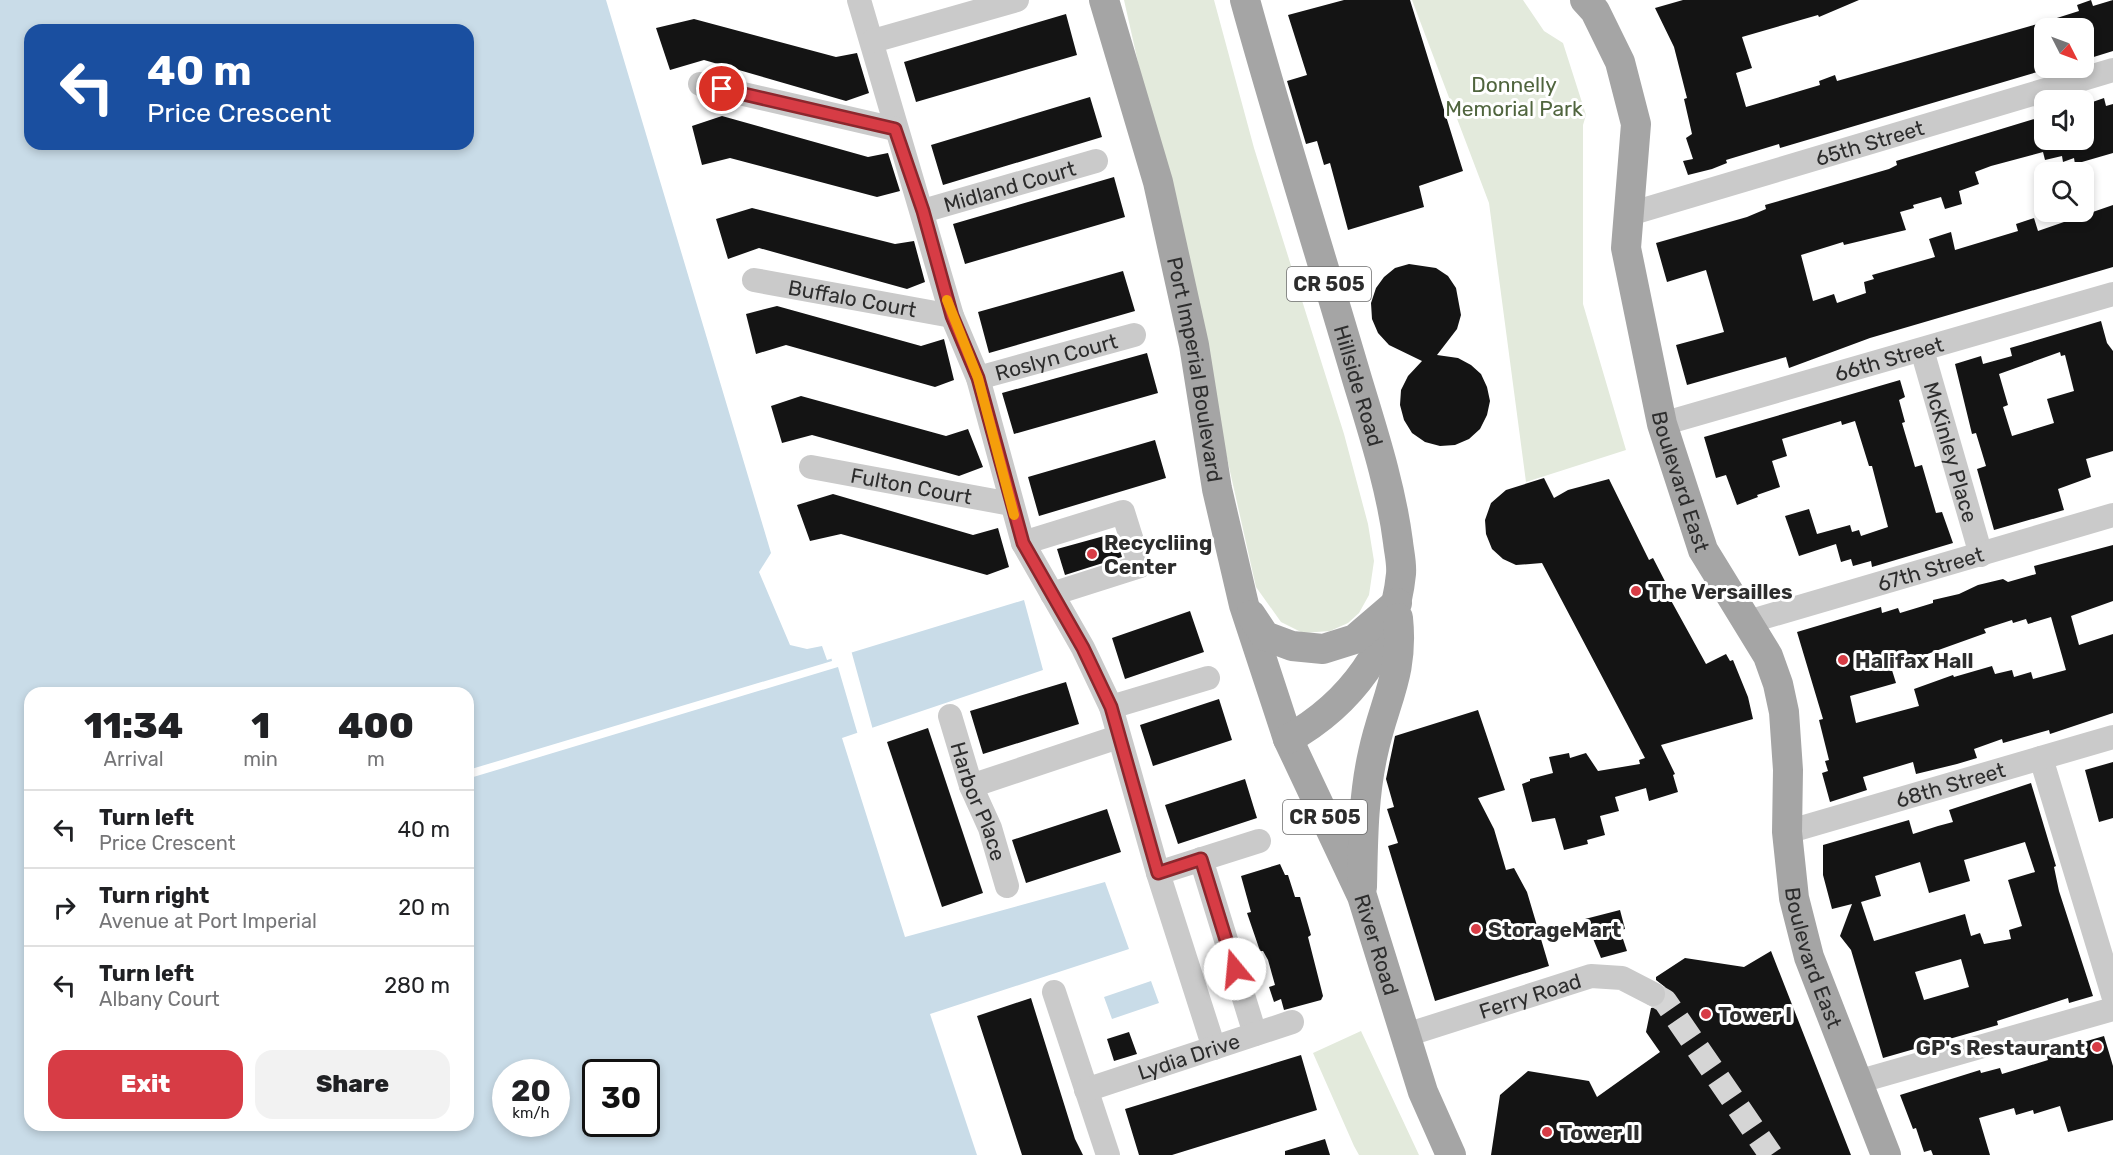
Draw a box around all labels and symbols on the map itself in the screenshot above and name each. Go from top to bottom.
north arrow [2034,18,2094,78]
pin [696,63,747,114]
park label: Donnelly Memorial Park [1445,72,1583,121]
street label: 65th Street [1812,115,1927,170]
street label: Midland Court [941,155,1078,217]
street label: Port Imperial Boulevard [1162,254,1228,484]
road number: CR 505 [1287,267,1371,301]
street label: Buffalo Court [786,274,919,322]
street label: Hillside Road [1329,322,1389,449]
street label: Roslyn Court [992,328,1120,385]
street label: 66th Street [1831,331,1946,386]
street label: McKinley Place [1919,379,1983,525]
street label: Boulevard East [1647,409,1715,555]
street label: Fulton Court [849,462,974,509]
place label: Recycliing Center [1104,530,1212,579]
street label: 67th Street [1874,541,1986,596]
marker: Recycliing Center [1085,547,1099,561]
place label: The Versailles [1648,579,1793,604]
marker: The Versailles [1629,584,1643,598]
place label: Halifax Hall [1855,648,1973,673]
marker: Halifax Hall [1836,653,1850,667]
street label: Harbor Place [946,739,1011,864]
street label: 68th Street [1892,757,2008,812]
road number: CR 505 [1283,800,1367,834]
street label: Boulevard East [1780,886,1848,1031]
street label: River Road [1350,891,1405,998]
place label: StorageMart [1488,917,1621,942]
marker: StorageMart [1469,922,1483,936]
position arrow [1203,937,1267,1001]
street label: Ferry Road [1476,968,1584,1023]
place label: Tower I [1718,1002,1792,1027]
marker: Tower I [1699,1007,1713,1021]
street label: Lydia Drive [1134,1028,1243,1085]
place label: GP's Restaurant [1916,1035,2085,1060]
marker: GP's Restaurant [2090,1040,2104,1054]
speed limit sign: 30 [582,1059,660,1137]
place label: Tower II [1559,1120,1640,1145]
marker: Tower II [1540,1125,1554,1139]

